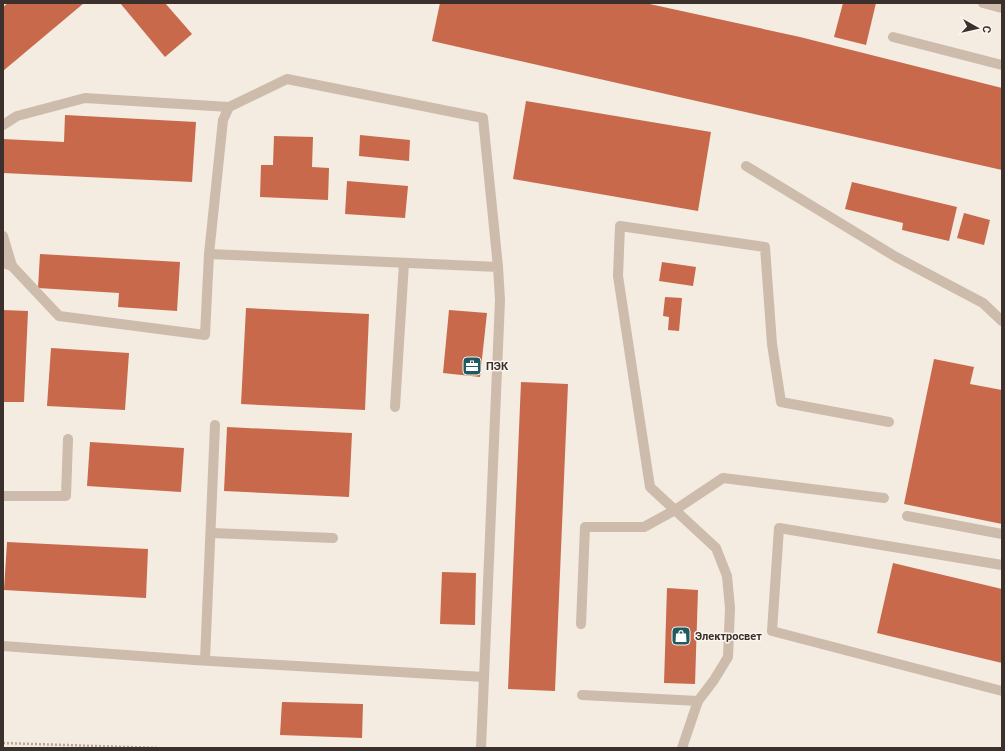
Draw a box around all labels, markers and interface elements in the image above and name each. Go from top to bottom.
north arrow [957,8,997,48]
text: С [979,25,993,34]
office icon: ПЭК [461,355,483,377]
place label: ПЭК [486,360,509,373]
shop icon: Электросвет [670,625,692,647]
place label: Электросвет [695,630,762,643]

